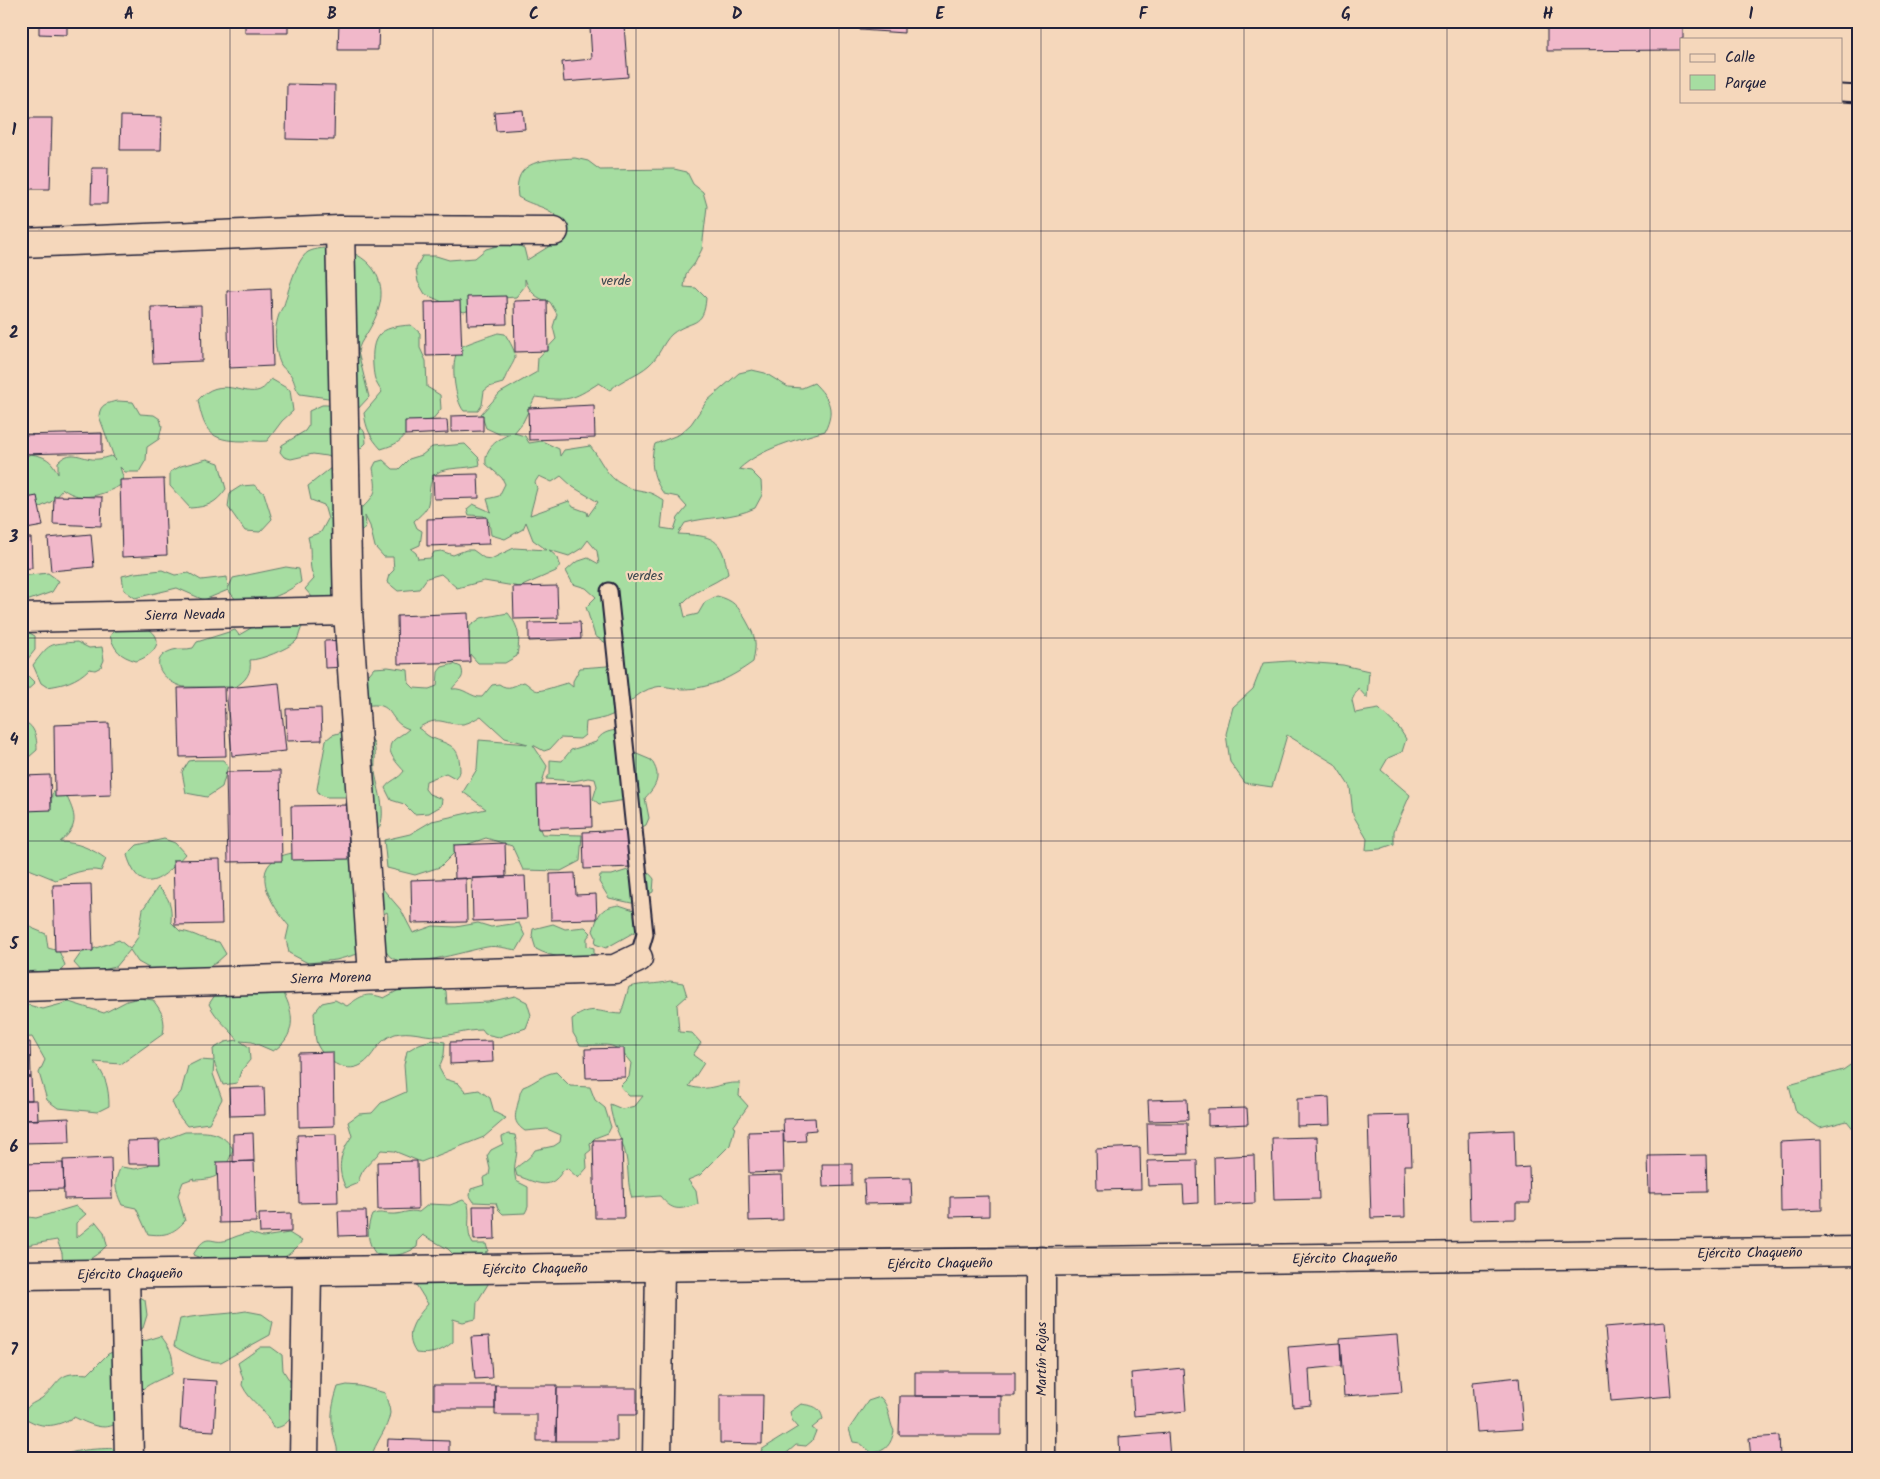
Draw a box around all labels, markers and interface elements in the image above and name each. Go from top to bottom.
text: A [124,2,134,27]
text: B [327,2,337,27]
text: C [529,2,539,27]
text: D [732,2,743,27]
text: E [936,2,946,27]
text: F [1139,2,1149,27]
text: G [1341,2,1351,27]
text: H [1543,2,1553,27]
text: I [1749,2,1754,27]
legend [1680,38,1842,102]
text: Calle [1725,46,1755,70]
text: Parque [1725,72,1766,96]
text: 1 [12,118,17,143]
park label: verde [601,270,632,292]
text: 2 [9,321,19,346]
text: 3 [9,525,19,550]
park label: verdes [627,565,663,587]
street label: Sierra Nevada [145,604,225,627]
text: 4 [10,728,19,753]
text: 5 [9,932,20,957]
street label: Sierra Morena [290,966,372,991]
text: 6 [10,1135,19,1160]
street label: Ejército Chaqueño [1697,1242,1803,1265]
street label: Ejército Chaqueño [1292,1247,1398,1270]
street label: Ejército Chaqueño [887,1252,993,1276]
street label: Ejército Chaqueño [482,1258,588,1281]
street label: Ejército Chaqueño [77,1263,183,1286]
street label: Martín Rojas [1031,1322,1053,1396]
text: 7 [10,1338,18,1363]

